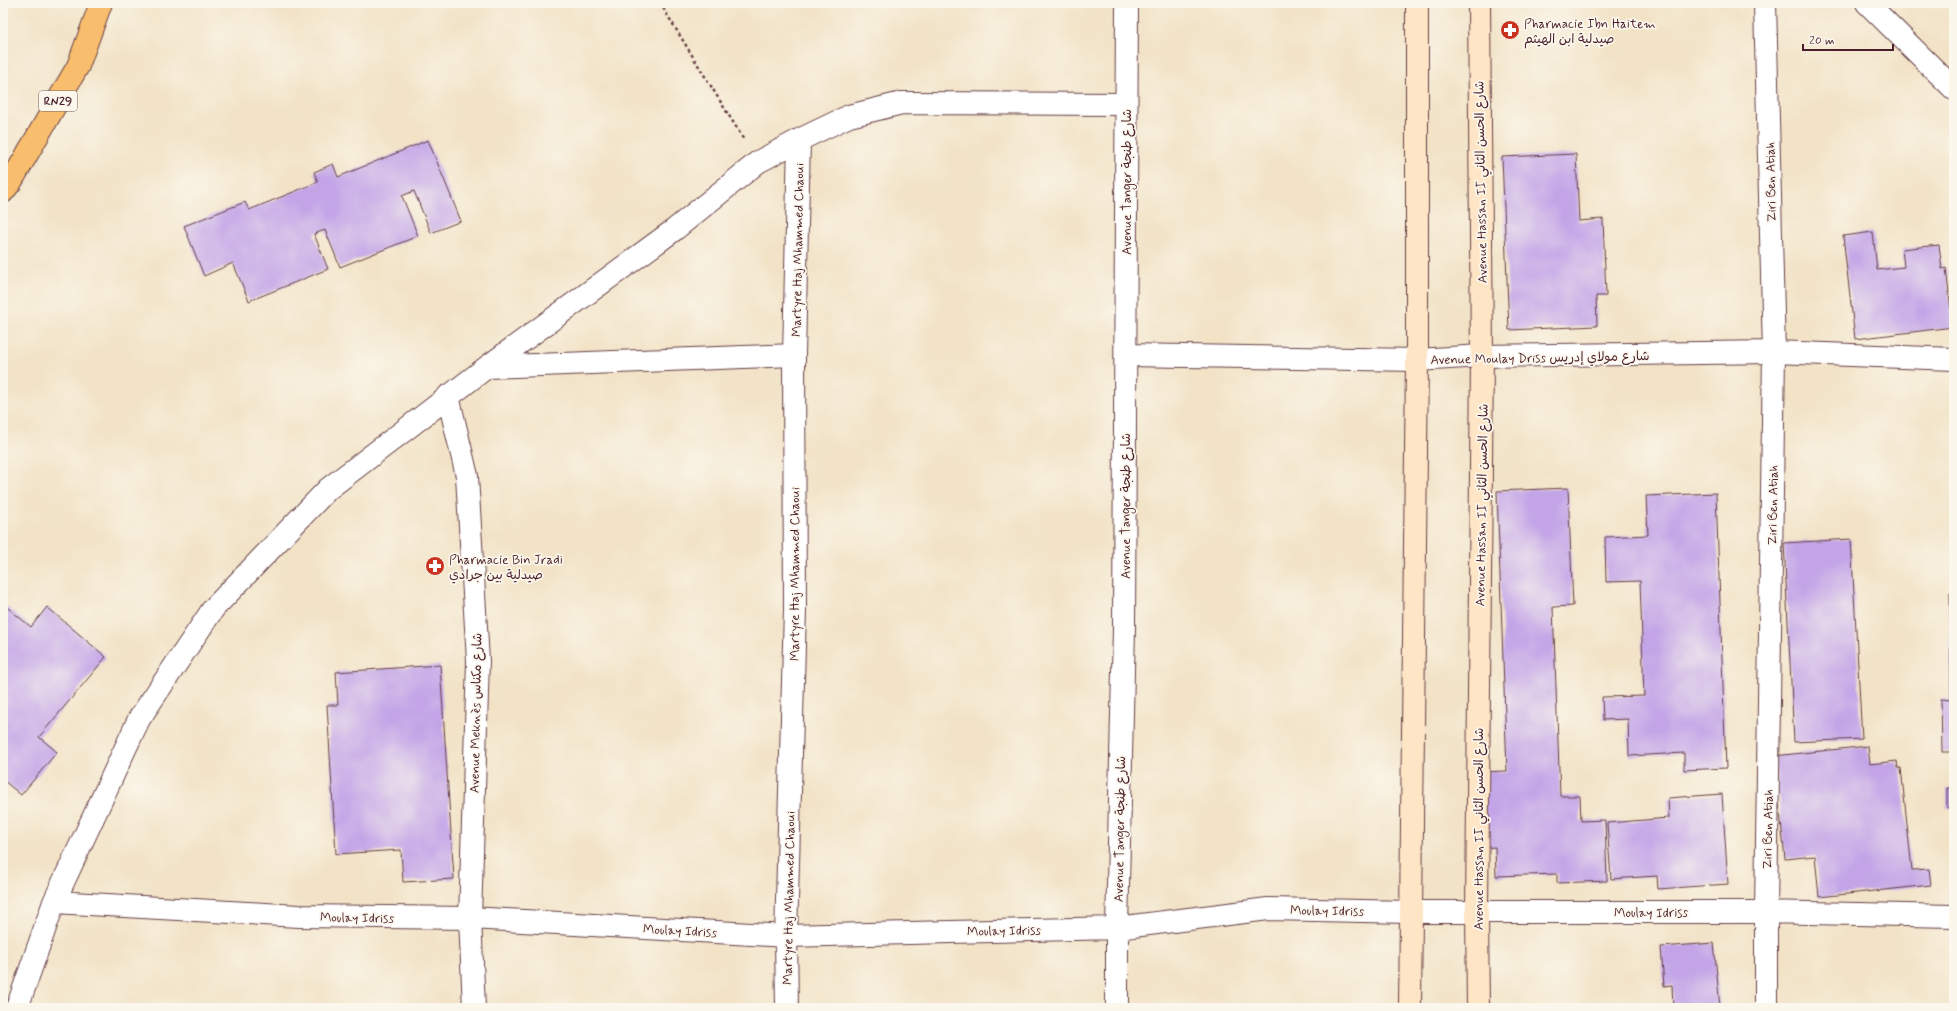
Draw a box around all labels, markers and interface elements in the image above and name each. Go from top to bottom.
place label: Pharmacie Ibn Haitem صيدلية ابن الهيثم [1524,16,1656,49]
pharmacy icon: Pharmacie Ibn Haitem صيدلية ابن الهيثم [1499,19,1521,41]
scale bar [1803,26,1893,52]
text: 20 m [1809,33,1835,49]
street label: Avenue Hassan II شارع الحسن الثاني [1471,80,1494,283]
road number: RN29 [39,91,77,111]
street label: Avenue Tanger شارع طنجة [1119,109,1137,255]
street label: Ziri Ben Atiah [1762,142,1781,222]
street label: Martyre Haj Mhammed Chaoui [788,163,809,337]
street label: Avenue Moulay Driss شارع مولاي إدريس [1430,348,1650,369]
street label: Avenue Hassan II شارع الحسن الثاني [1472,404,1495,607]
street label: Avenue Tanger شارع طنجة [1118,433,1136,579]
street label: Ziri Ben Atiah [1764,465,1783,545]
street label: Martyre Haj Mhammed Chaoui [787,487,804,661]
place label: Pharmacie Bin Jradi صيدلية بين جرادي [449,552,563,584]
pharmacy icon: Pharmacie Bin Jradi صيدلية بين جرادي [424,555,446,577]
street label: Avenue Meknès شارع مكناس [467,633,486,793]
street label: Avenue Hassan II شارع الحسن الثاني [1471,728,1490,930]
street label: Avenue Tanger شارع طنجة [1111,756,1131,902]
street label: Ziri Ben Atiah [1759,789,1778,869]
street label: Martyre Haj Mhammed Chaoui [779,811,800,985]
street label: Moulay Idriss [1290,902,1364,921]
street label: Moulay Idriss [1614,905,1688,922]
street label: Moulay Idriss [320,909,394,928]
street label: Moulay Idriss [643,921,718,942]
street label: Moulay Idriss [967,922,1041,941]

